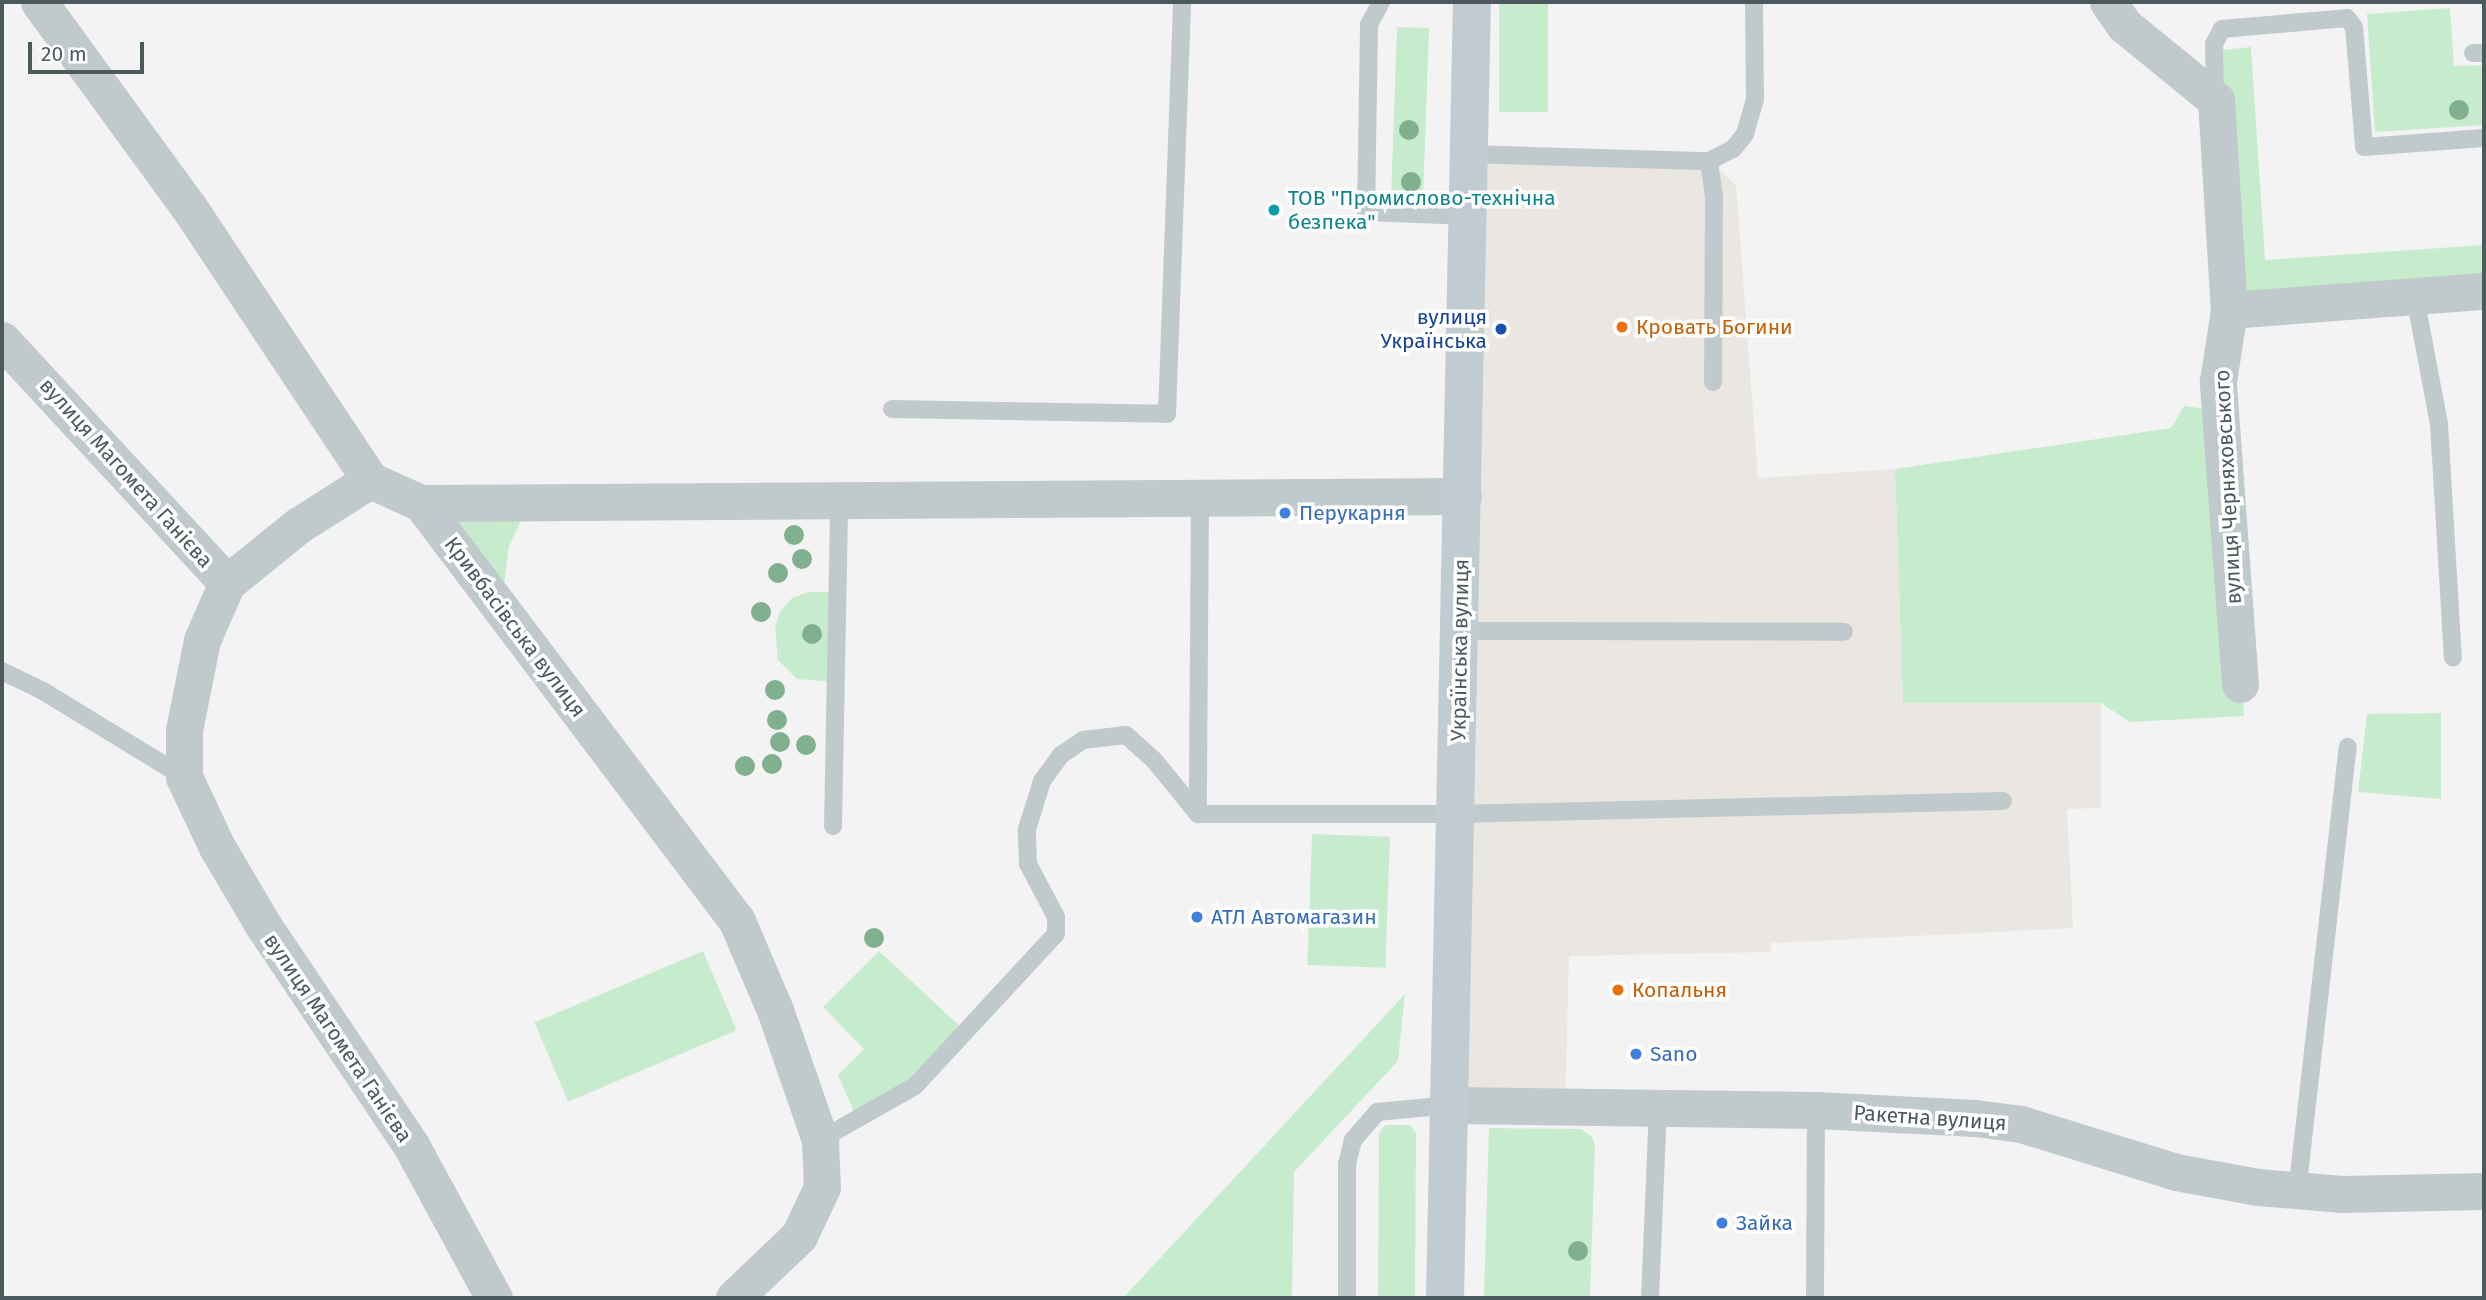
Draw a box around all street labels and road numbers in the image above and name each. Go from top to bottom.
street label: вулиця Черняховського [2209,369,2247,605]
street label: вулиця Магомета Ганієва [34,373,218,573]
street label: Кривбасівська вулиця [439,532,591,722]
street label: Українська вулиця [1446,559,1474,741]
street label: вулиця Магомета Ганієва [259,929,417,1147]
street label: Ракетна вулиця [1853,1100,2007,1136]

